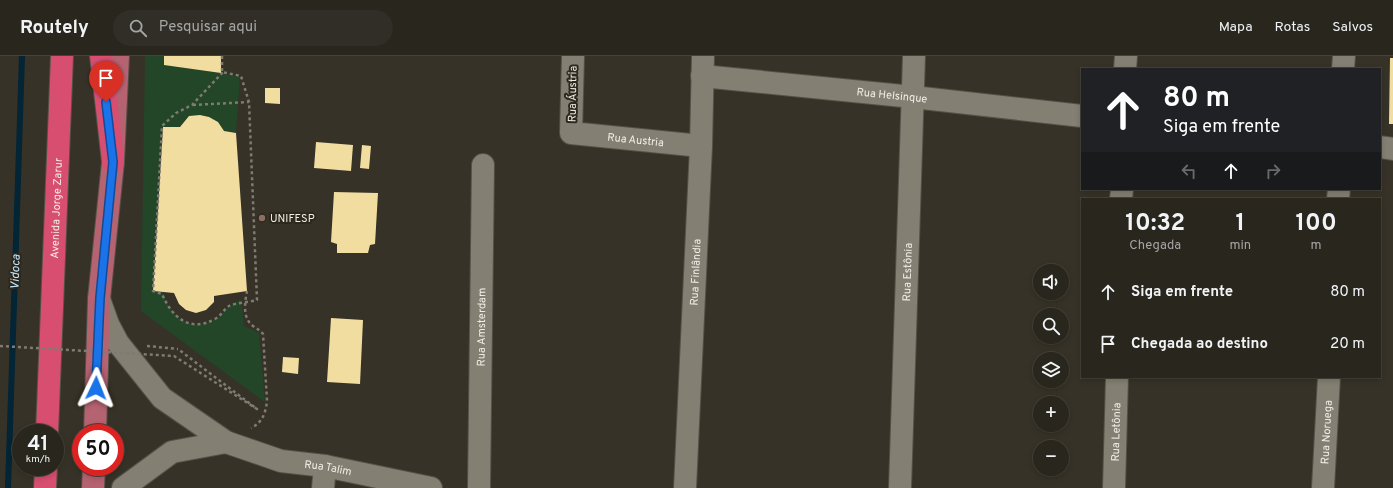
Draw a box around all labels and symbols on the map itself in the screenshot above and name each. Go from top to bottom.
pin [89,61,123,102]
street label: Rua Áustria [565,65,580,122]
street label: Rua Helsinque [856,85,928,107]
street label: Rua Austria [607,131,665,150]
street label: Avenida Jorge Zarur [48,157,66,259]
place label: UNIFESP [270,212,315,226]
marker: UNIFESP [257,213,267,223]
street label: Rua Finlândia [688,238,705,306]
street label: Rua Estônia [900,243,916,302]
water label: Vidoca [7,253,25,290]
street label: Rua Amsterdam [475,288,489,367]
position arrow [75,367,117,409]
street label: Rua Noruega [1318,399,1336,465]
street label: Rua Letônia [1109,402,1124,462]
speed limit sign: 50 [72,424,124,476]
street label: Rua Talim [304,458,353,479]

